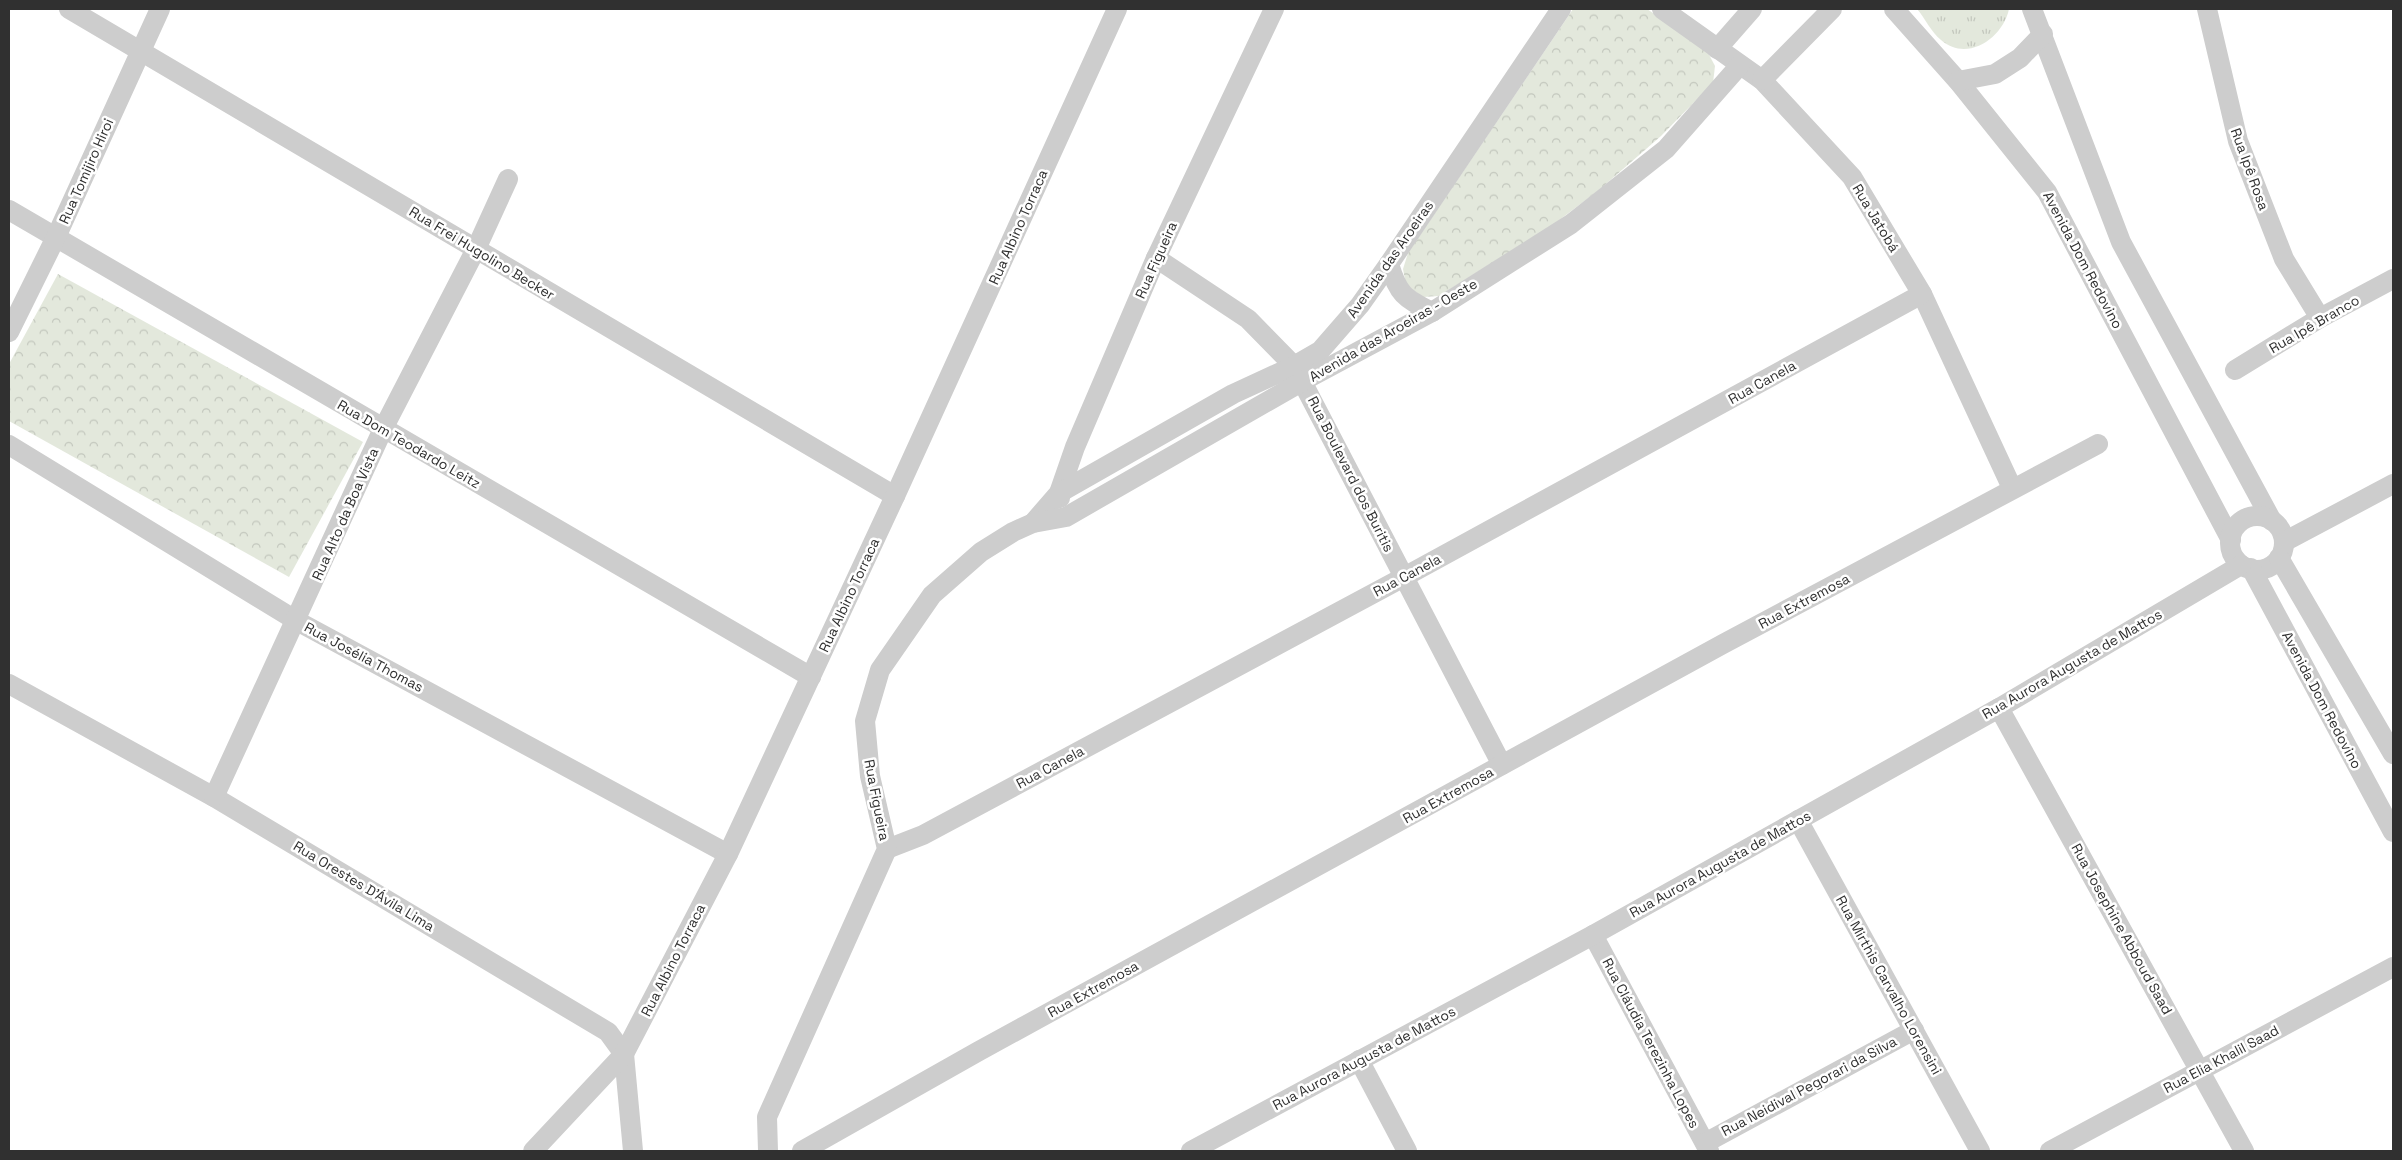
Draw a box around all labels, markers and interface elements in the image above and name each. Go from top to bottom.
street label: Rua Tomijiro Hiroi [55,115,117,227]
street label: Rua Ipê Rosa [2227,125,2273,213]
street label: Rua Albino Torraca [985,167,1051,287]
street label: Rua Jatobá [1849,181,1903,255]
street label: Avenida Dom Redovino [2039,188,2127,332]
street label: Avenida das Aroeiras [1343,197,1437,321]
street label: Rua Frei Hugolino Becker [406,202,558,304]
street label: Rua Figueira [1131,219,1181,301]
street label: Avenida das Aroeiras - Oeste [1306,274,1480,386]
street label: Rua Ipê Branco [2266,291,2362,357]
street label: Rua Canela [1725,356,1799,408]
street label: Rua Boulevard dos Buritis [1304,393,1398,555]
street label: Rua Dom Teodardo Leitz [334,396,484,492]
street label: Rua Alto da Boa Vista [308,445,382,583]
street label: Rua Albino Torraca [815,535,883,655]
street label: Rua Canela [1370,550,1444,600]
street label: Rua Extremosa [1755,569,1853,633]
street label: Rua Aurora Augusta de Mattos [1979,605,2165,723]
street label: Rua Josélia Thomas [301,618,427,696]
street label: Avenida Dom Redovino [2278,628,2366,772]
street label: Rua Canela [1013,742,1087,792]
street label: Rua Figueira [860,758,894,842]
street label: Rua Extremosa [1399,763,1497,827]
street label: Rua Aurora Augusta de Mattos [1626,807,1814,921]
street label: Rua Orestes D'Ávila Lima [290,837,438,935]
street label: Rua Josephine Abboud Saad [2067,840,2177,1018]
street label: Rua Mirthis Carvalho Lorensini [1832,892,1946,1078]
street label: Rua Albino Torraca [637,901,709,1019]
street label: Rua Cláudia Terezinha Lopes [1598,955,1704,1131]
street label: Rua Extremosa [1044,957,1142,1021]
street label: Rua Aurora Augusta de Mattos [1269,1002,1459,1114]
street label: Rua Elia Khalil Saad [2160,1021,2282,1097]
street label: Rua Neidival Pegorari da Silva [1718,1032,1900,1140]

